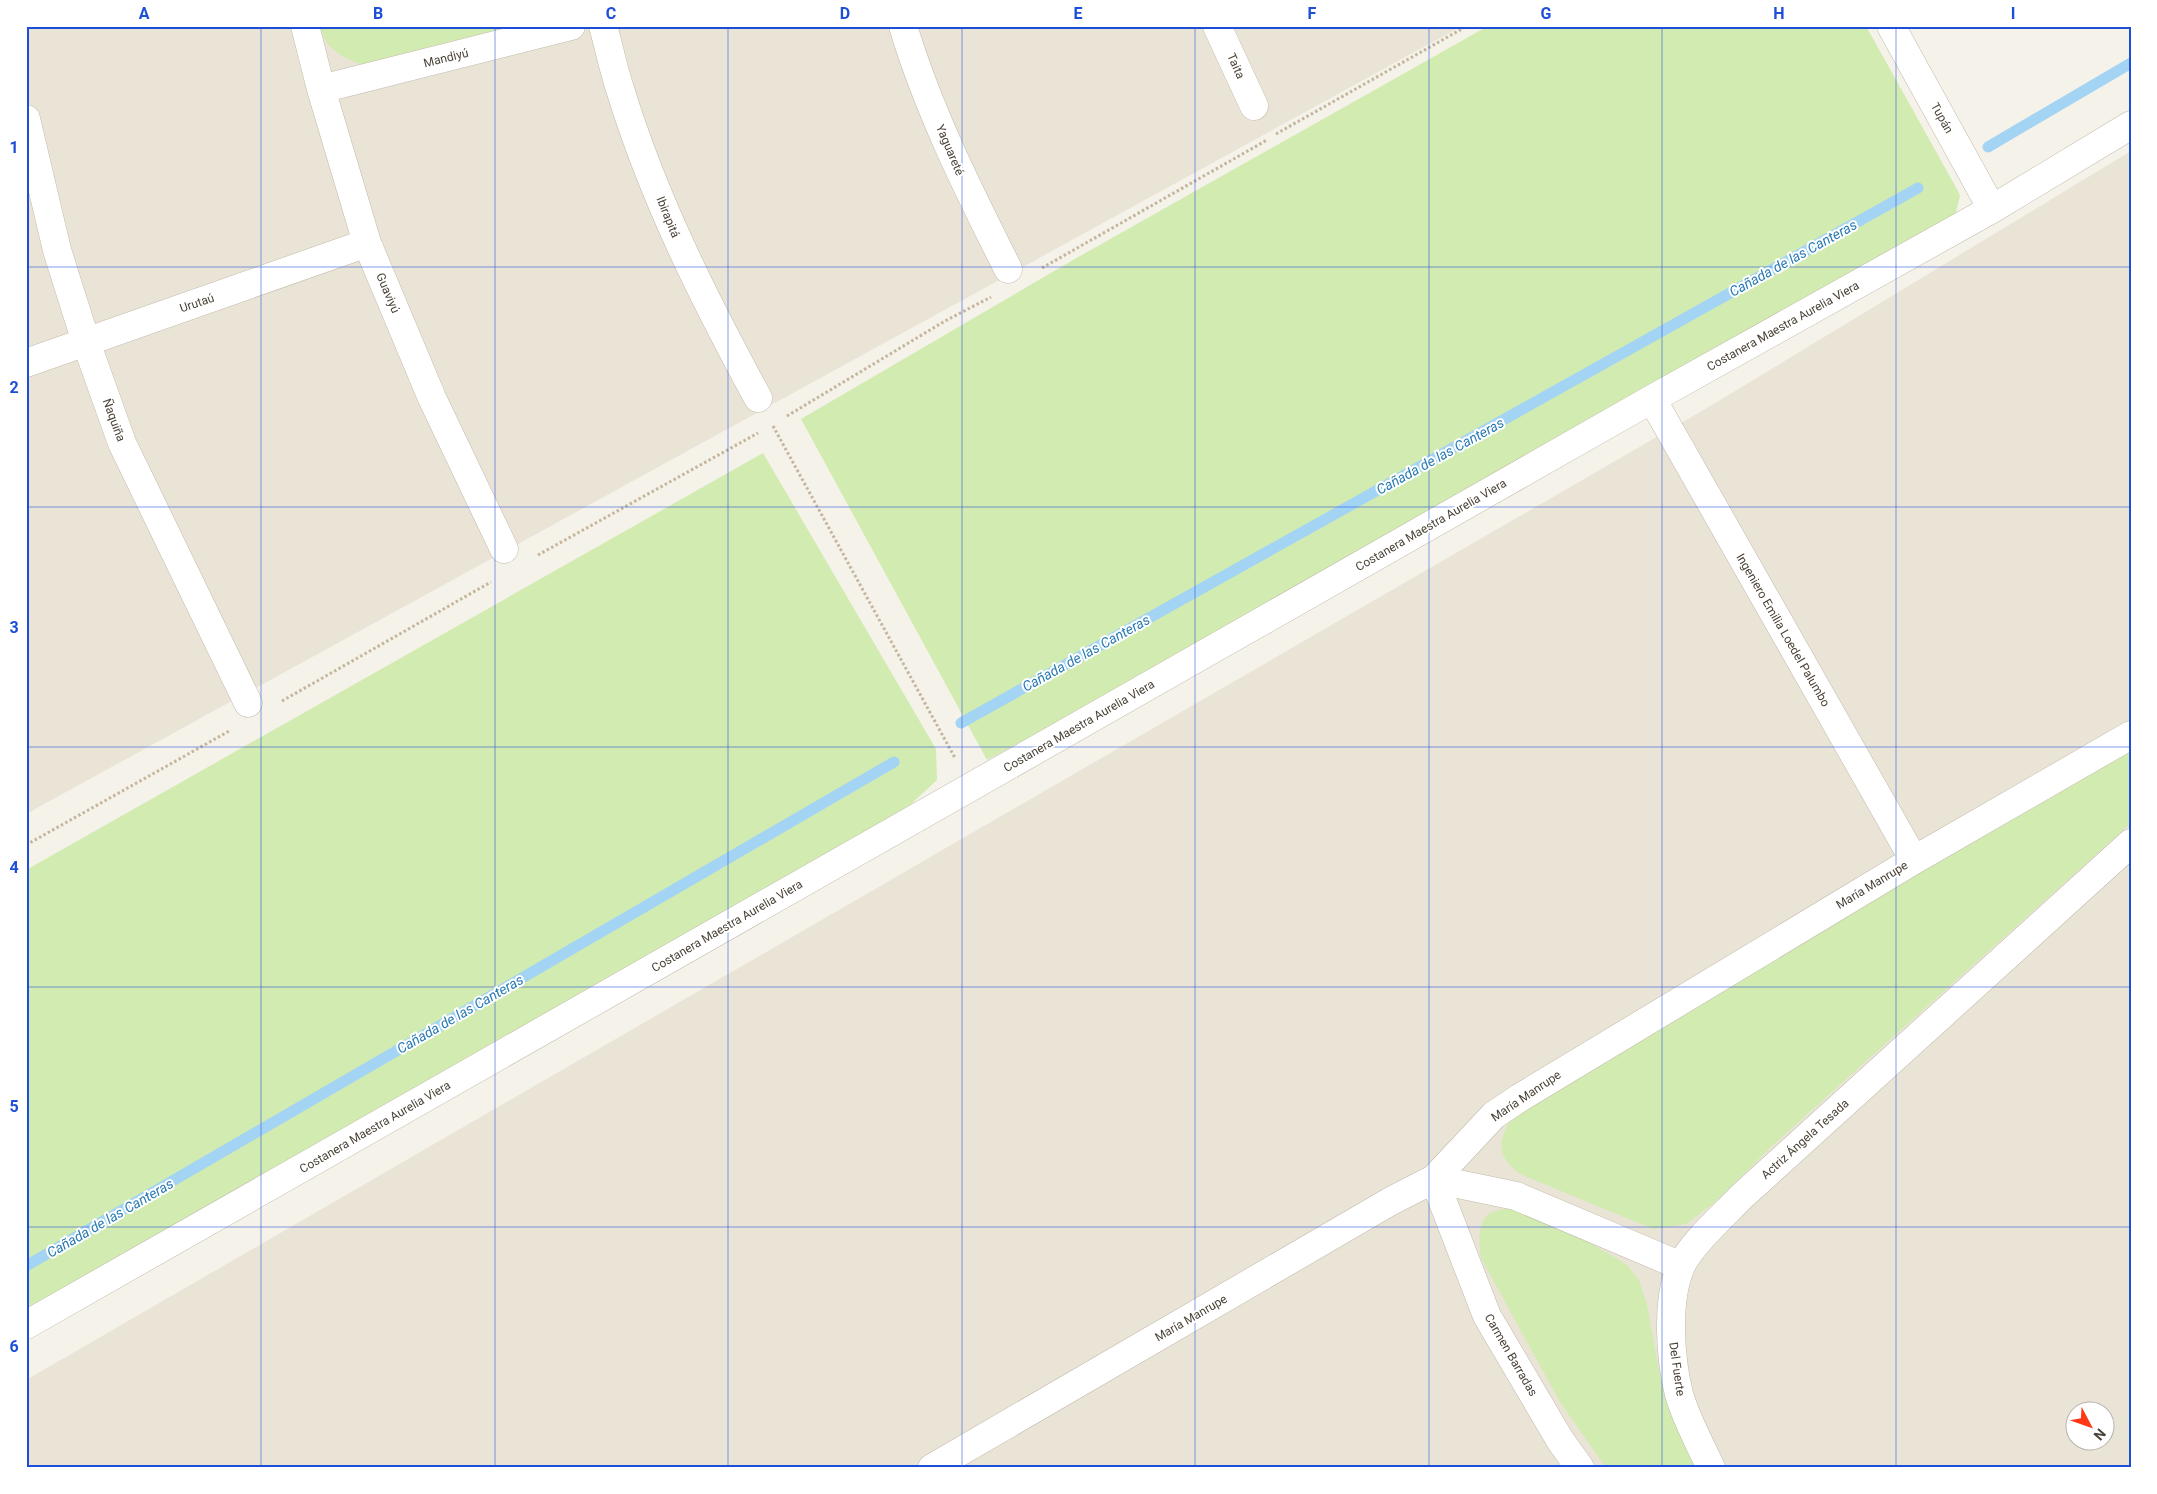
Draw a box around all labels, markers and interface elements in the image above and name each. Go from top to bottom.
text: A [139,4,150,23]
text: B [373,4,383,23]
text: C [606,4,616,23]
text: D [840,4,850,23]
text: E [1074,4,1083,23]
text: F [1308,4,1317,23]
text: G [1541,4,1552,23]
text: H [1773,4,1785,23]
text: I [2011,4,2015,23]
street label: Mandiyú [422,46,470,70]
street label: Taita [1224,51,1248,81]
street label: Tupán [1928,100,1956,136]
street label: Yaguareté [933,123,967,177]
text: 1 [9,138,19,157]
street label: Ibirapitá [653,194,683,240]
water label: Cañada de las Canteras [1727,216,1859,300]
street label: Guaviyú [373,271,403,315]
street label: Costanera Maestra Aurelia Viera [1704,278,1862,374]
street label: Urutaú [178,291,216,315]
text: 2 [9,378,19,397]
street label: Ñaquiña [100,396,130,443]
water label: Cañada de las Canteras [1374,414,1506,498]
street label: Costanera Maestra Aurelia Viera [1353,476,1509,574]
street label: Ingeniero Emilia Loedel Palumbo [1733,551,1833,709]
water label: Cañada de las Canteras [1020,611,1152,695]
text: 3 [9,618,19,637]
street label: Costanera Maestra Aurelia Viera [1001,677,1157,775]
text: 4 [9,858,19,877]
street label: María Manrupe [1834,858,1910,912]
street label: Costanera Maestra Aurelia Viera [649,877,805,975]
water label: Cañada de las Canteras [394,971,526,1057]
street label: María Manrupe [1489,1068,1563,1124]
street label: Costanera Maestra Aurelia Viera [297,1078,453,1176]
street label: Actriz Ángela Tesada [1758,1095,1852,1182]
text: 5 [9,1097,19,1116]
water label: Cañada de las Canteras [44,1175,176,1261]
street label: María Manrupe [1152,1292,1230,1344]
street label: Carmen Barradas [1482,1311,1540,1399]
text: 6 [9,1337,19,1356]
street label: Del Fuerte [1666,1341,1688,1397]
north arrow [2064,1402,2114,1452]
text: N [2091,1426,2109,1444]

